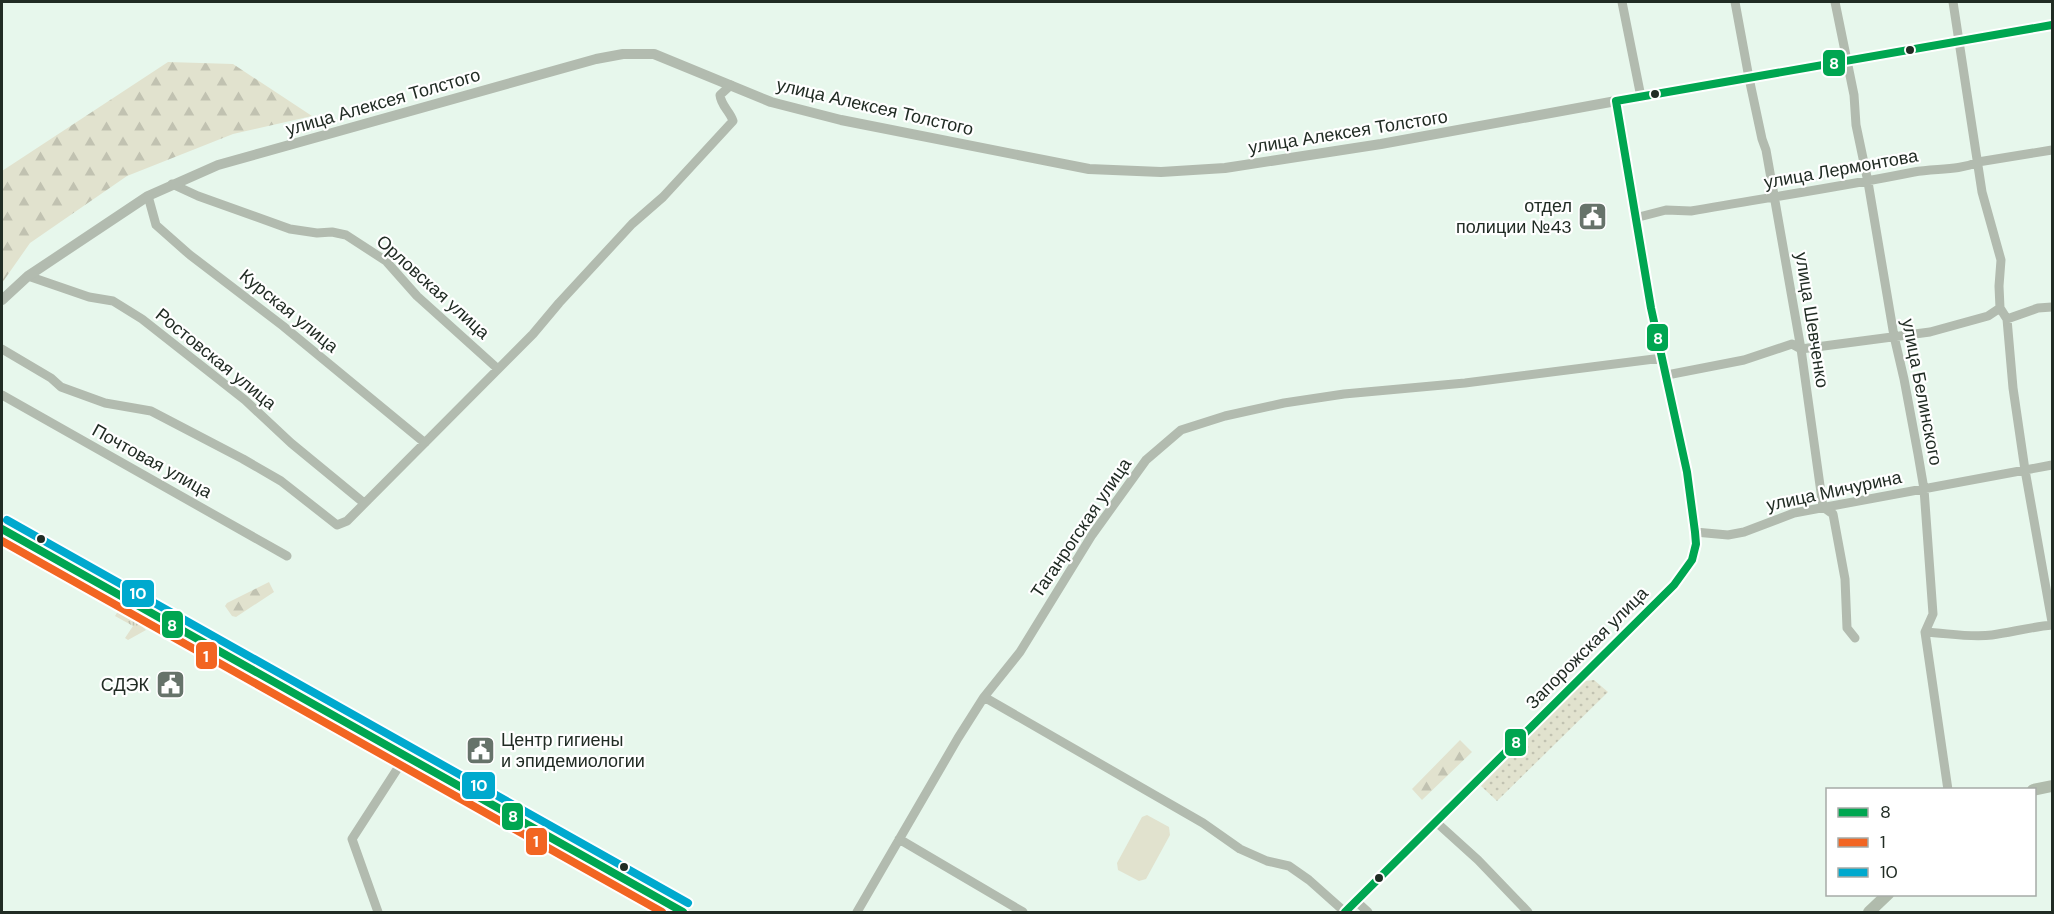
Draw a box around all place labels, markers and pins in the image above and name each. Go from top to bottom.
unlabelled marker [1904,44,1916,56]
unlabelled marker [1649,88,1661,100]
place label: отдел полиции №43 [1456,194,1572,239]
public building icon: отдел полиции №43 [1577,200,1609,232]
unlabelled marker [35,533,47,545]
public building icon: СДЭК [154,669,186,701]
place label: СДЭК [101,673,150,697]
place label: Центр гигиены и эпидемиологии [501,728,645,773]
public building icon: Центр гигиены и эпидемиологии [464,734,496,766]
unlabelled marker [618,861,630,873]
unlabelled marker [1373,872,1385,884]

